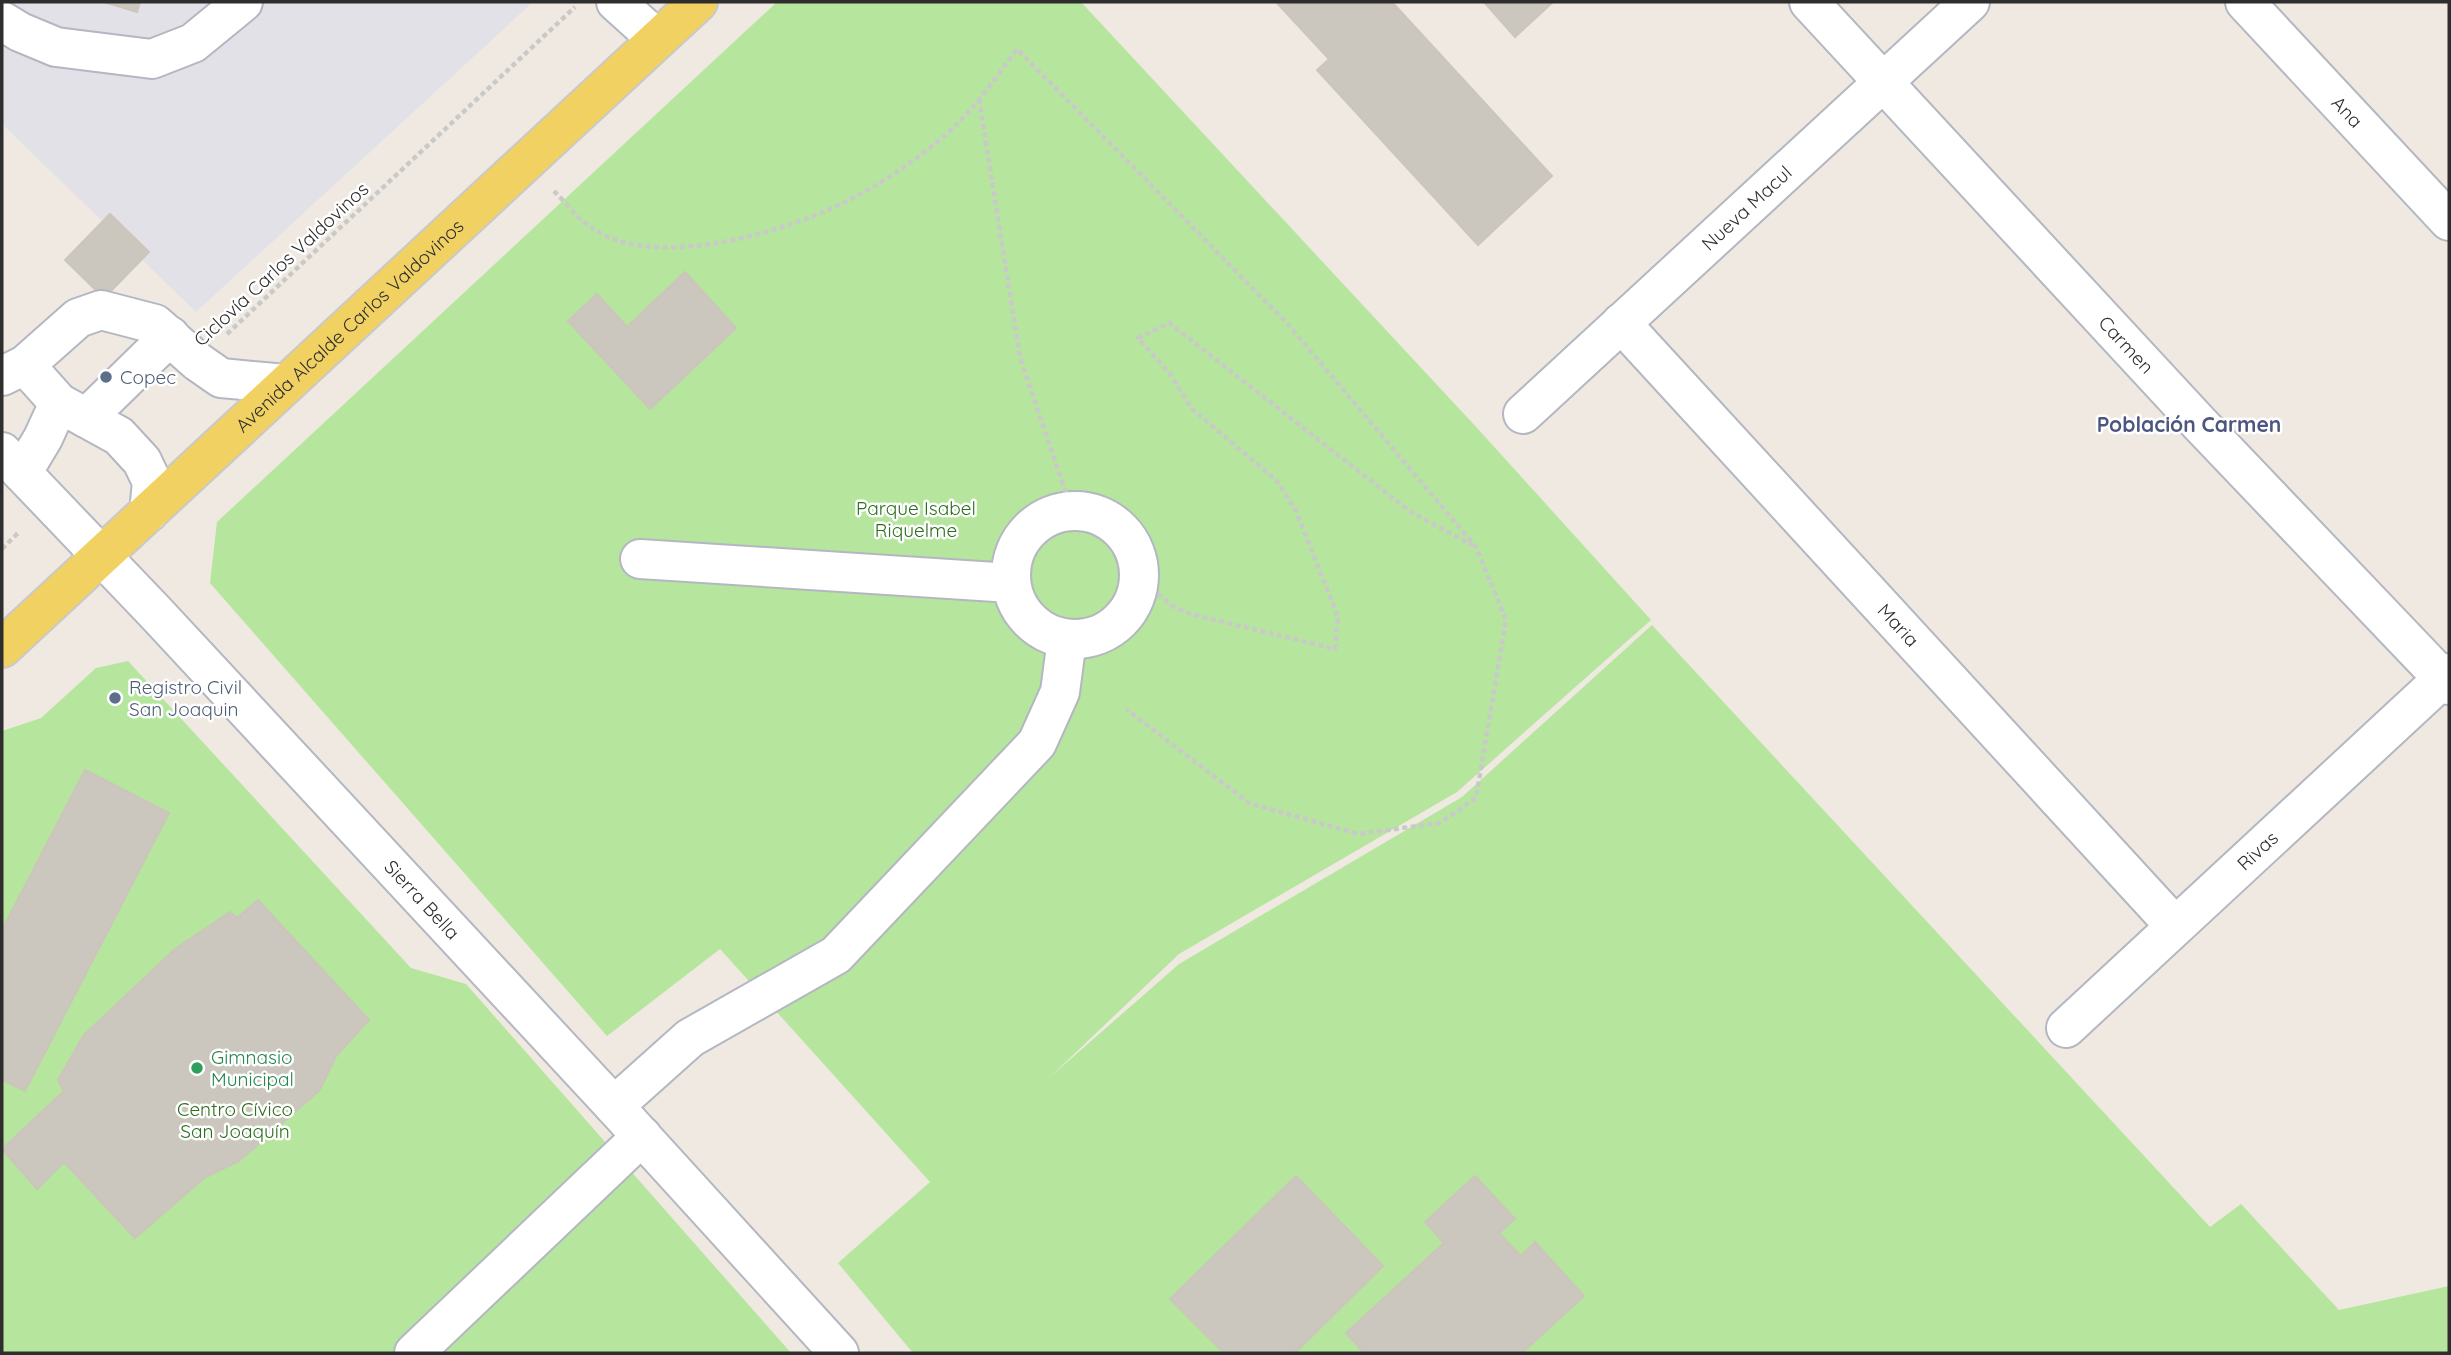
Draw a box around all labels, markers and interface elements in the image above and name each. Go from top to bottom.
street label: Ana [2327,91,2368,133]
street label: Nueva Macul [1696,160,1797,256]
street label: Ciclovía Carlos Valdovinos [189,177,373,351]
street label: Avenida Alcalde Carlos Valdovinos [230,214,469,437]
street label: Carmen [2094,311,2159,379]
place label: Copec [120,365,176,389]
marker: Copec [98,369,114,385]
district label: Población Carmen [2097,411,2281,437]
park label: Parque Isabel Riquelme [856,496,976,542]
street label: Maria [1873,598,1924,652]
place label: Registro Civil San Joaquin [129,675,242,721]
marker: Registro Civil San Joaquin [107,690,123,706]
street label: Rivas [2232,826,2283,875]
street label: Sierra Bella [379,855,465,944]
place label: Gimnasio Municipal [211,1045,294,1091]
marker: Gimnasio Municipal [189,1060,205,1076]
park label: Centro Cívico San Joaquín [177,1097,293,1143]

